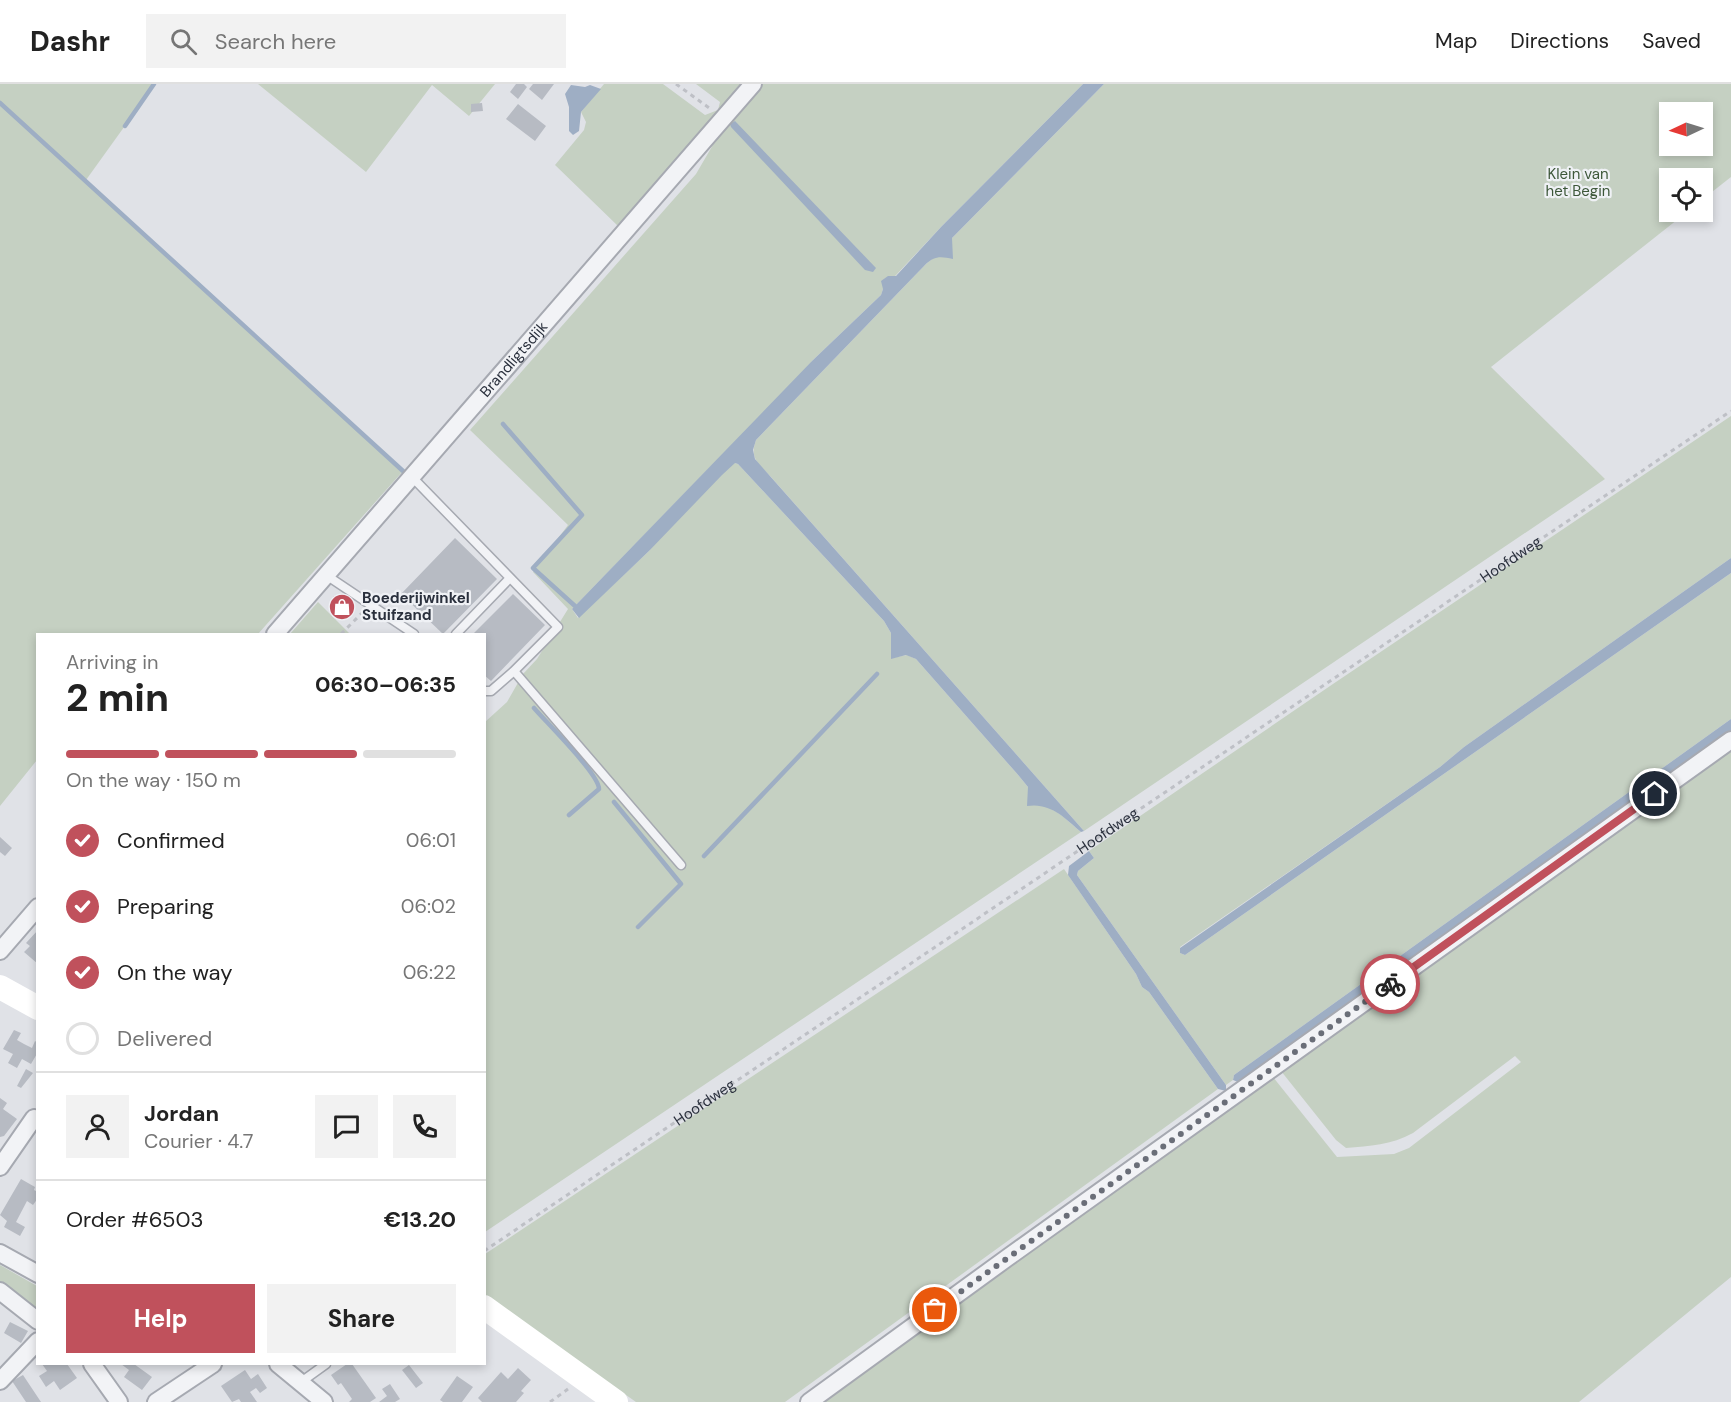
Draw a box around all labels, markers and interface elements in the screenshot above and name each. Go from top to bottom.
search box [146,14,566,68]
text: Dashr [30,23,110,60]
icon: search [167,25,200,58]
text: Search here [215,27,336,56]
text: Map [1435,27,1477,55]
text: Directions [1510,27,1609,55]
text: Saved [1642,27,1701,55]
north arrow [1659,102,1713,156]
map controls [1659,102,1713,222]
park label: Klein van het Begin [1546,164,1610,201]
button: locate [1659,168,1713,222]
street label: Brandligtsdijk [475,317,552,401]
street label: Hoofdweg [1476,531,1546,587]
place label: Boederijwinkel Stuifzand [362,588,470,625]
shop icon: Boederijwinkel Stuifzand [327,592,357,622]
text: Arriving in [66,649,158,675]
text: 06:30–06:35 [315,670,456,699]
text: 2 min [66,672,169,723]
text: On the way · 150 m [66,767,241,793]
pin [1629,768,1680,819]
icon: home [1638,777,1671,810]
street label: Hoofdweg [1073,803,1142,859]
icon: check [66,824,99,857]
text: Confirmed [117,826,225,855]
text: 06:01 [406,827,456,853]
icon: check [66,890,99,923]
text: Preparing [117,892,214,921]
text: 06:02 [401,893,456,919]
courier [1360,954,1420,1014]
icon: check [66,956,99,989]
text: On the way [117,958,232,987]
text: 06:22 [403,959,456,985]
icon: bike [1374,968,1407,1001]
text: Delivered [117,1024,212,1053]
street label: Hoofdweg [670,1074,739,1130]
button: person [66,1095,129,1158]
button: chat [315,1095,378,1158]
button: phone [393,1095,456,1158]
text: Jordan [144,1099,219,1128]
text: Courier · 4.7 [144,1128,253,1154]
text: Order #6503 [66,1205,204,1234]
text: €13.20 [384,1205,456,1234]
button: Help [66,1284,255,1353]
button: Share [267,1284,456,1353]
pin [909,1284,960,1335]
icon: bag [918,1293,951,1326]

